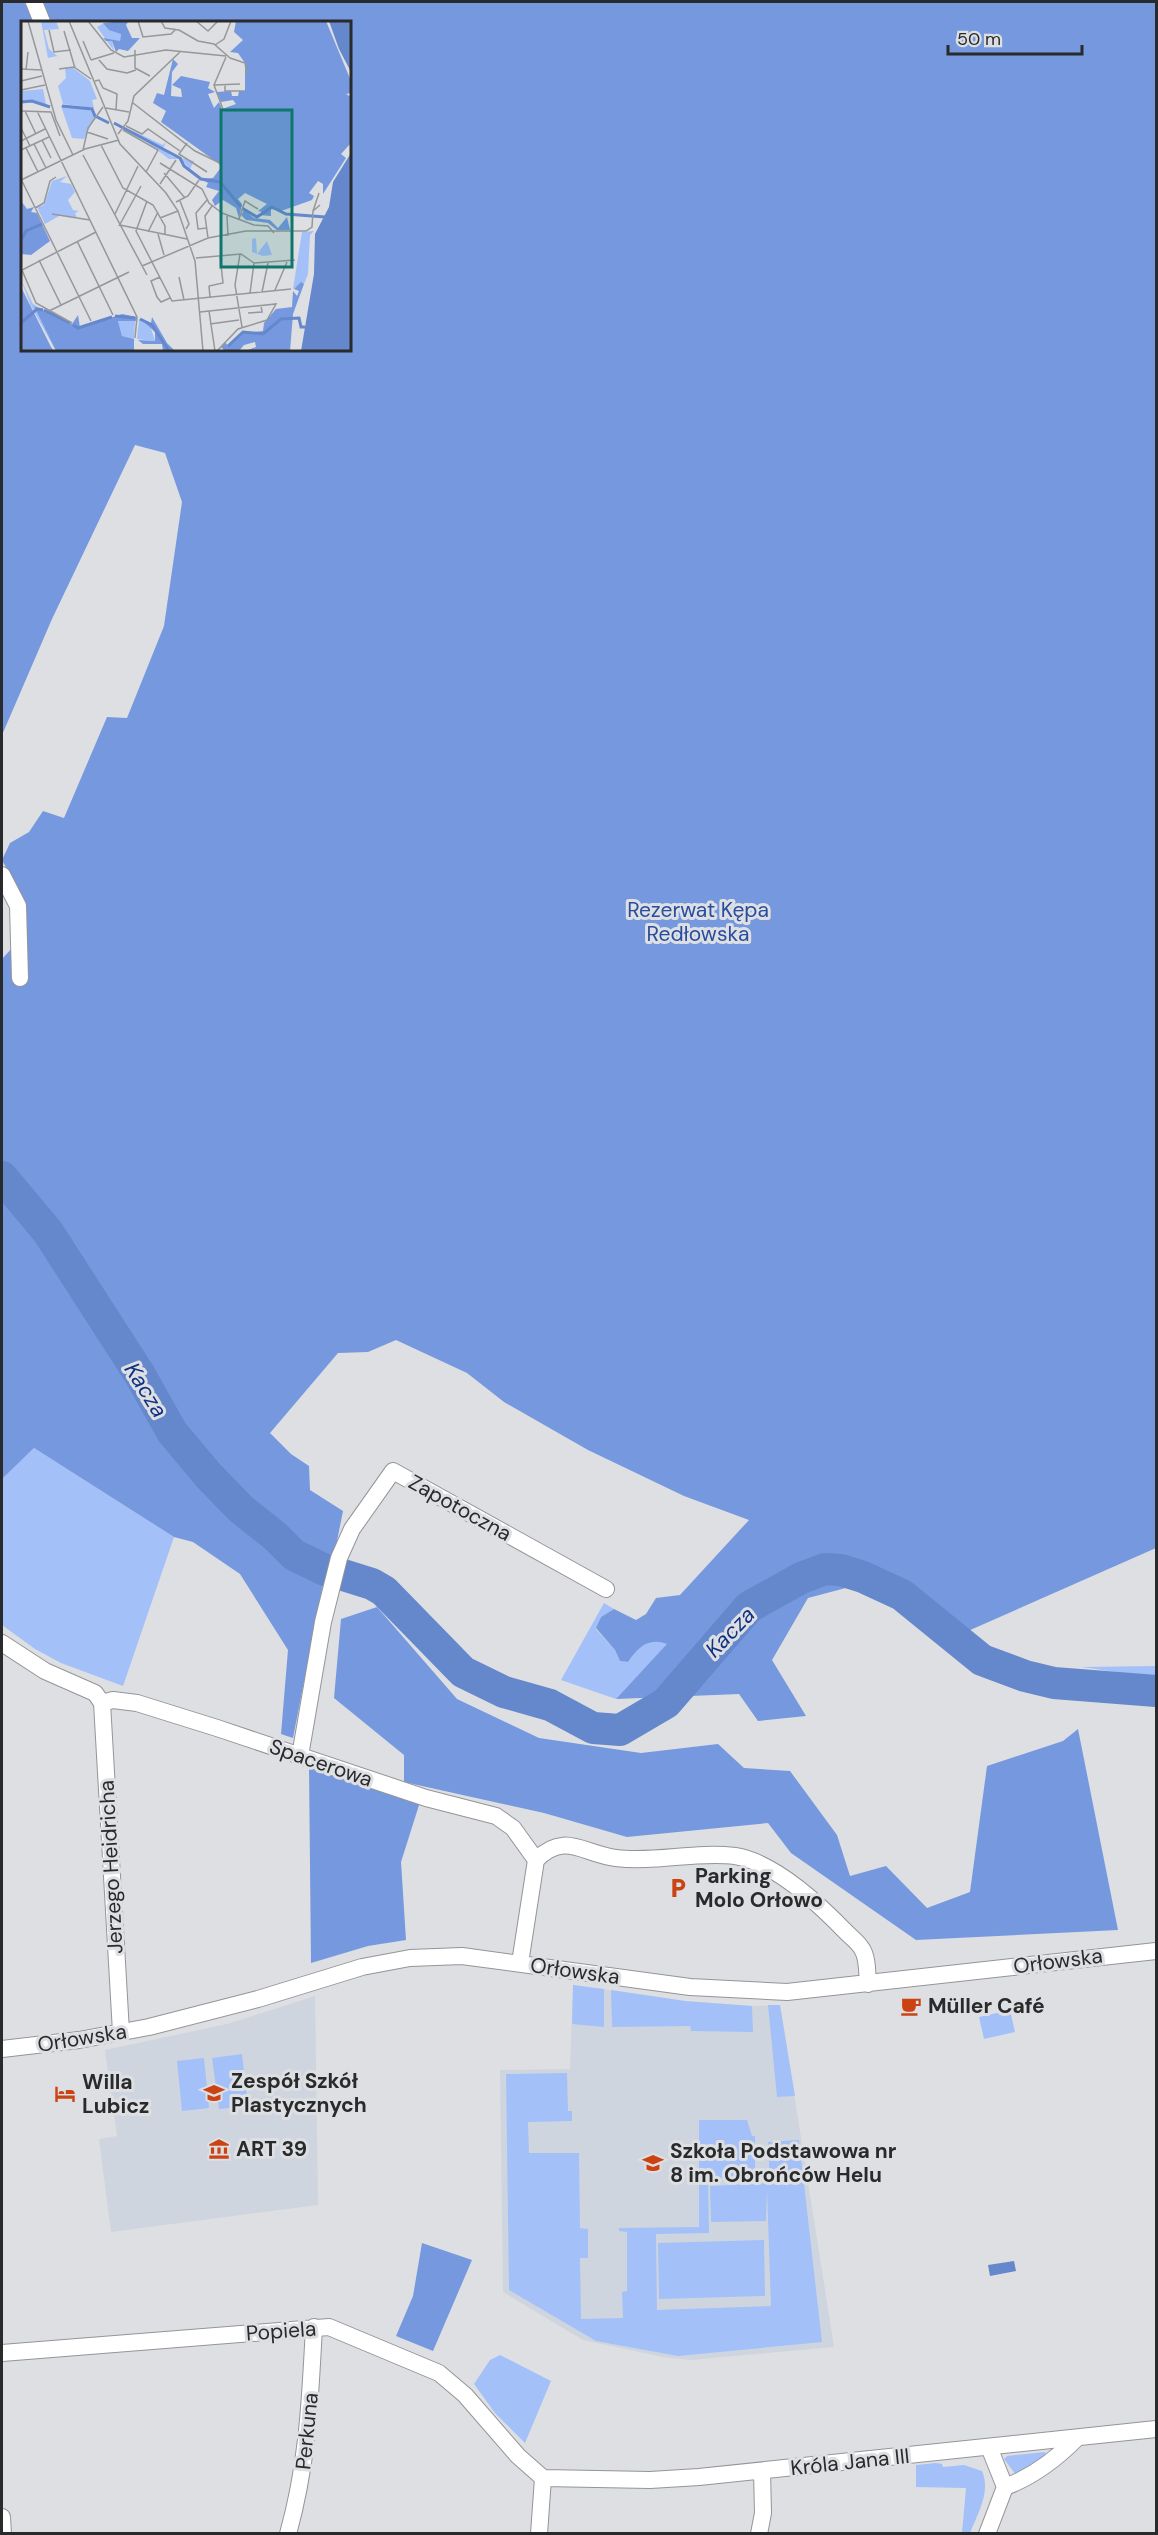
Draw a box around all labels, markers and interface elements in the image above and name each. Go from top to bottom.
scale bar [948,18,1082,56]
inset map [21,21,351,351]
text: 50 m [957,27,1001,51]
park label: Rezerwat Kępa Redłowska [627,896,769,948]
water label: Kacza [118,1357,174,1423]
street label: Zapotoczna [404,1468,516,1548]
water label: Kacza [699,1600,761,1664]
street label: Spacerowa [266,1732,376,1794]
street label: Jerzego Heidricha [92,1779,130,1955]
place label: Parking Molo Orłowo [695,1862,823,1914]
parking icon: Parking Molo Orłowo [666,1876,690,1900]
street label: Orłowska [1012,1942,1104,1980]
street label: Orłowska [529,1951,621,1991]
place label: Müller Café [928,1992,1045,2020]
cafe icon: Müller Café [899,1994,923,2018]
street label: Orłowska [35,2017,129,2059]
place label: Zespół Szkół Plastycznych [231,2067,367,2119]
place label: Willa Lubicz [82,2068,149,2120]
school or university icon: Zespół Szkół Plastycznych [202,2081,226,2105]
hotel icon: Willa Lubicz [53,2082,77,2106]
place label: ART 39 [236,2135,307,2163]
museum icon: ART 39 [207,2137,231,2161]
place label: Szkoła Podstawowa nr 8 im. Obrońców Helu [670,2137,897,2189]
school or university icon: Szkoła Podstawowa nr 8 im. Obrońców Helu [641,2151,665,2175]
street label: Popiela [245,2315,317,2347]
street label: Perkuna [289,2391,325,2471]
street label: Króla Jana III [789,2442,911,2482]

